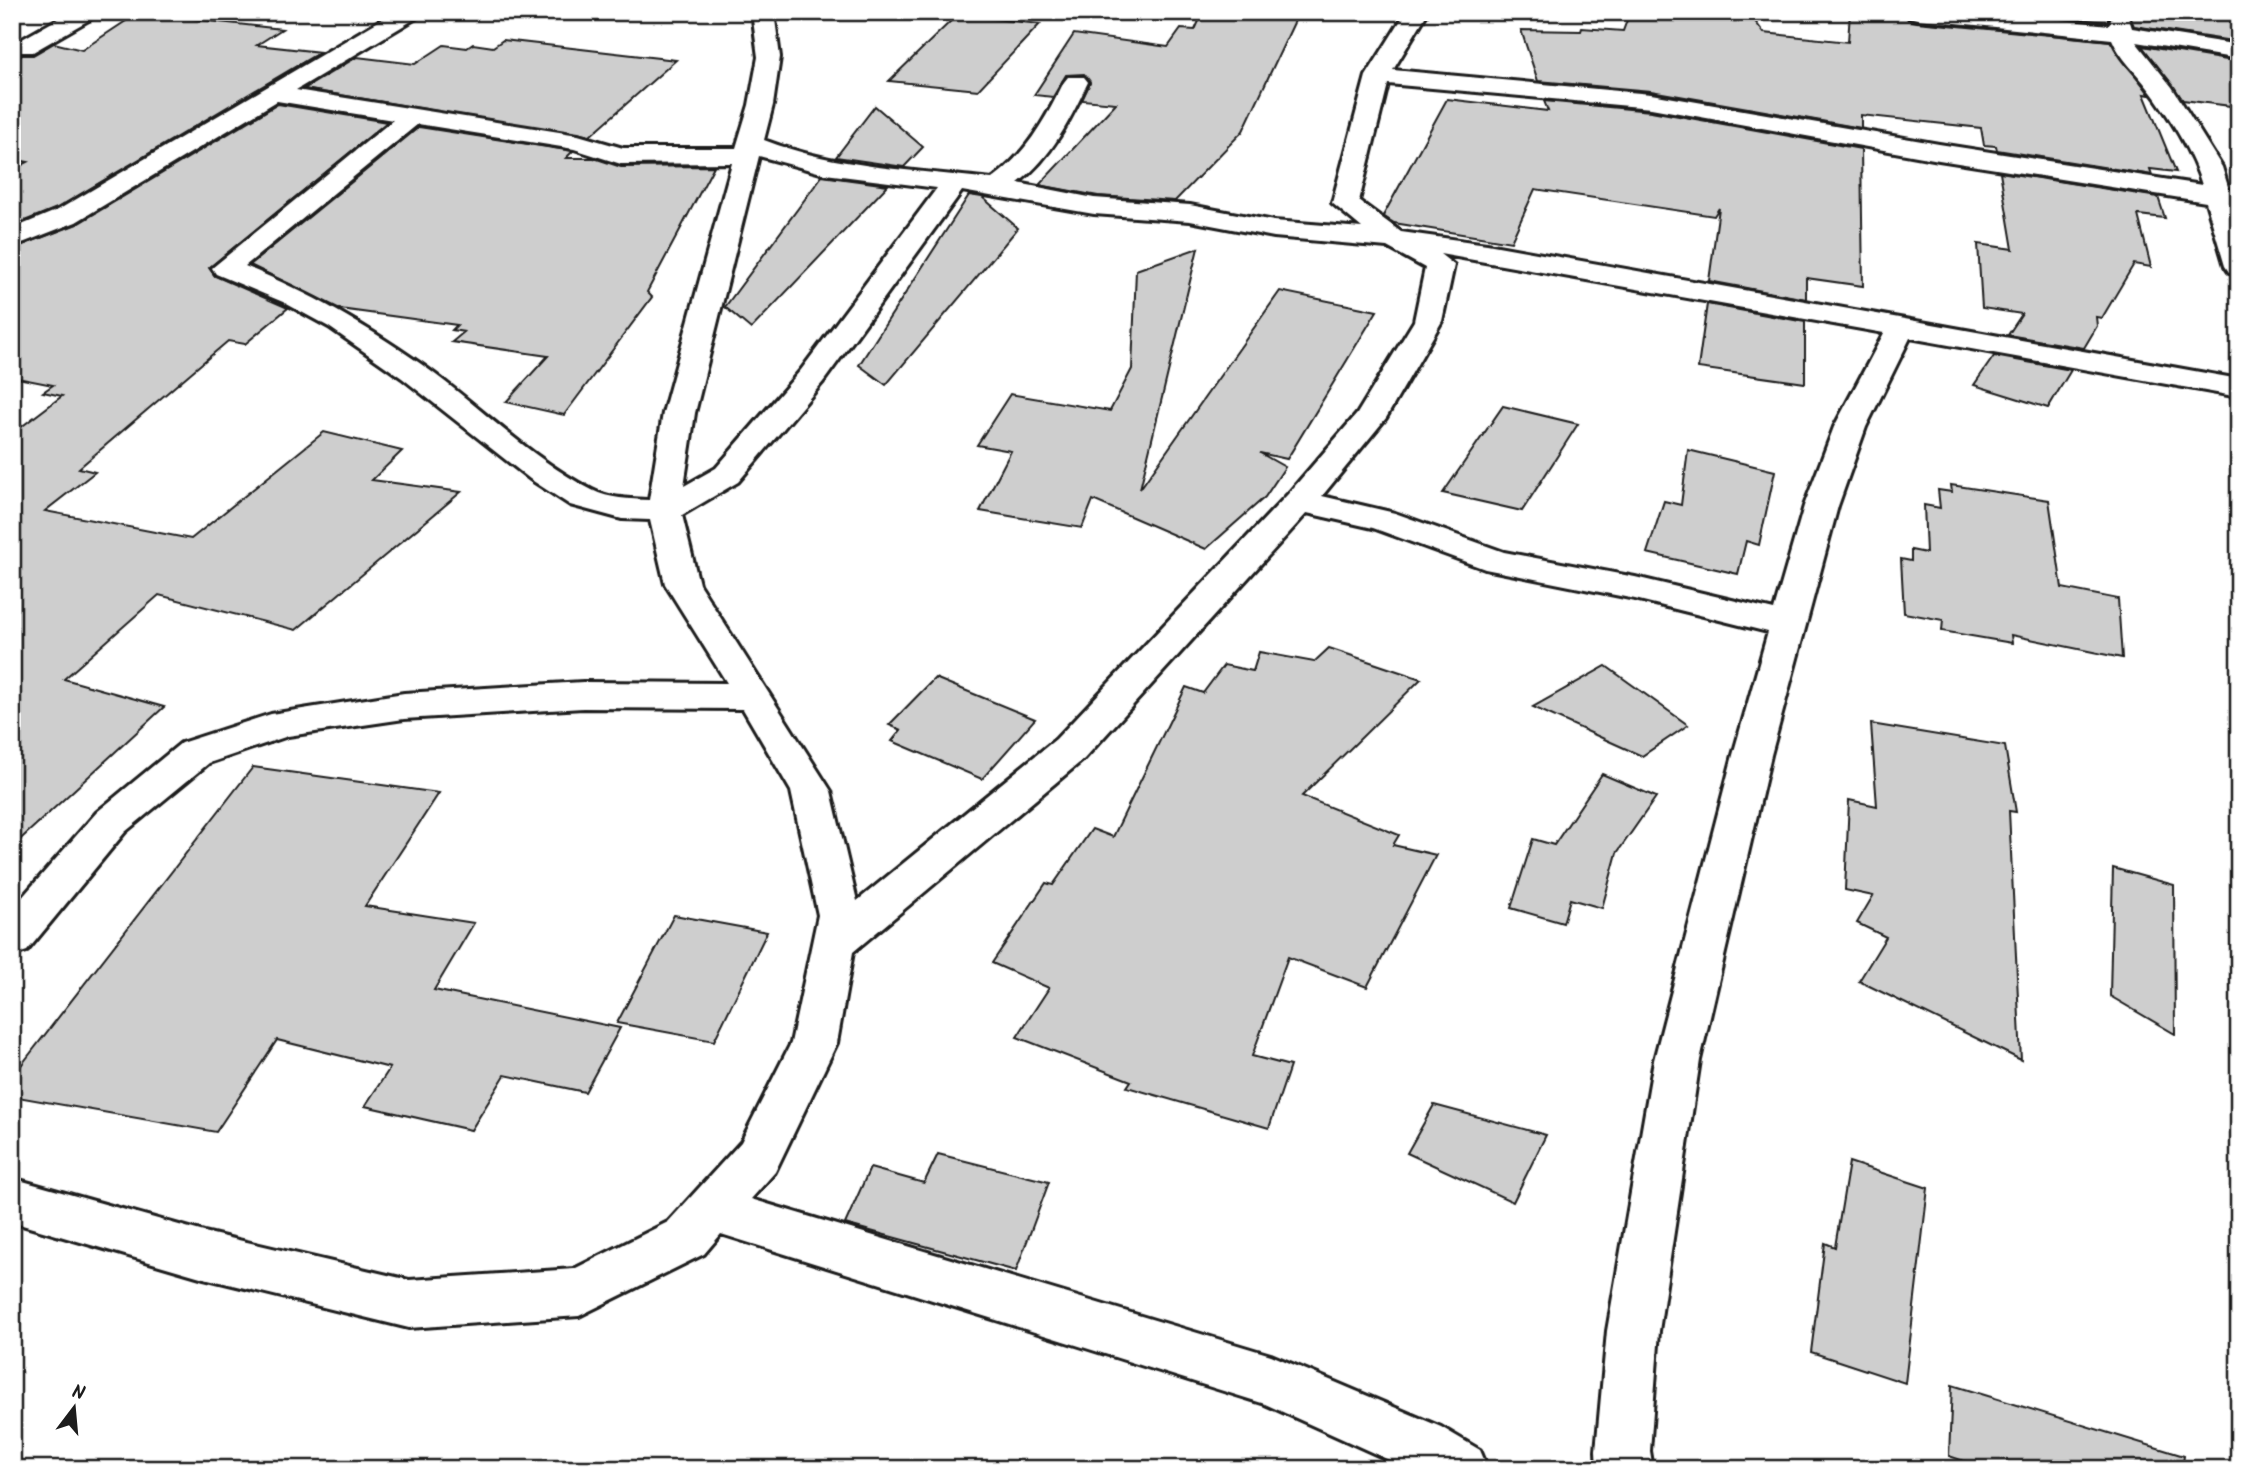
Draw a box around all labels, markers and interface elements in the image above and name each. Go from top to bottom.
north arrow [38,1372,108,1442]
text: N [68,1378,88,1410]

